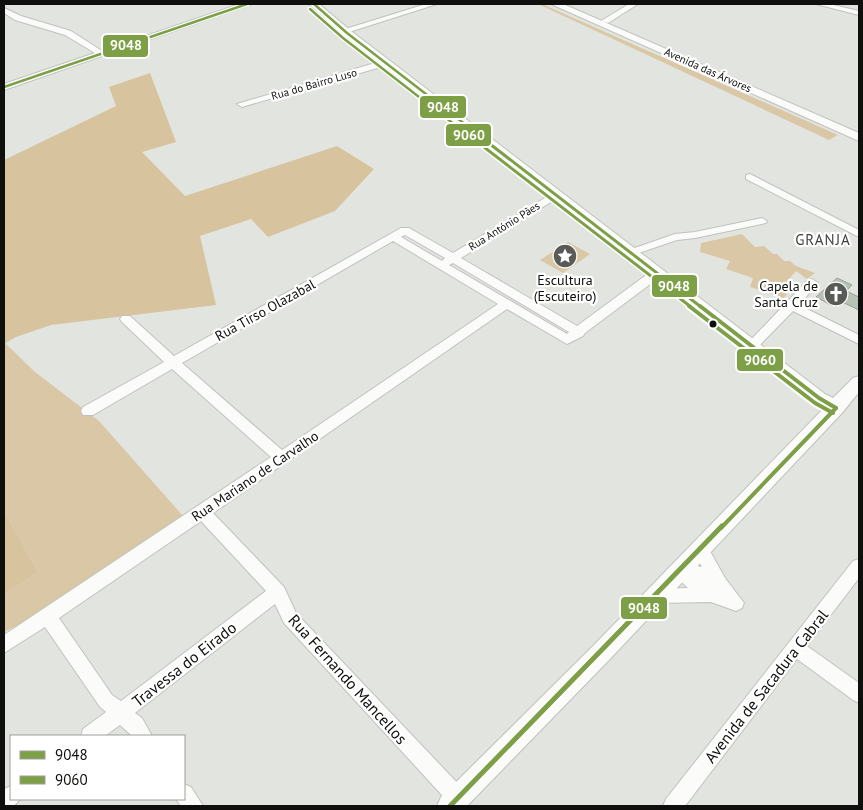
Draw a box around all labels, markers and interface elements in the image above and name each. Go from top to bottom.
line badge: 9048 [102,34,149,58]
text: 9048 [110,36,142,54]
street label: Avenida das Árvores [662,45,754,96]
street label: Rua do Bairro Luso [269,65,359,103]
line badge: 9048 [419,95,467,119]
text: 9048 [427,98,459,116]
line badge: 9060 [445,123,492,147]
text: 9060 [453,126,485,144]
street label: Rua António Pães [466,198,543,254]
district label: GRANJA [795,230,851,249]
place icon: Escultura (Escuteiro) [552,243,578,269]
place label: Escultura (Escuteiro) [534,271,596,305]
line badge: 9048 [651,274,698,298]
street label: Rua Tirso Olazabal [212,275,318,345]
text: 9048 [658,277,690,295]
place label: Capela de Santa Cruz [754,277,818,311]
church icon: Capela de Santa Cruz [823,281,849,307]
unlabelled marker [708,319,718,329]
line badge: 9060 [736,348,784,372]
text: 9060 [744,351,776,369]
street label: Rua Mariano de Carvalho [188,427,322,525]
line badge: 9048 [620,596,668,620]
text: 9048 [628,599,660,617]
street label: Avenida de Sacadura Cabral [700,605,832,767]
street label: Rua Fernando Mancellos [284,610,412,748]
street label: Travessa do Eirado [128,617,240,711]
legend [10,735,185,800]
text: 9048 [55,745,88,764]
text: 9060 [55,770,88,789]

